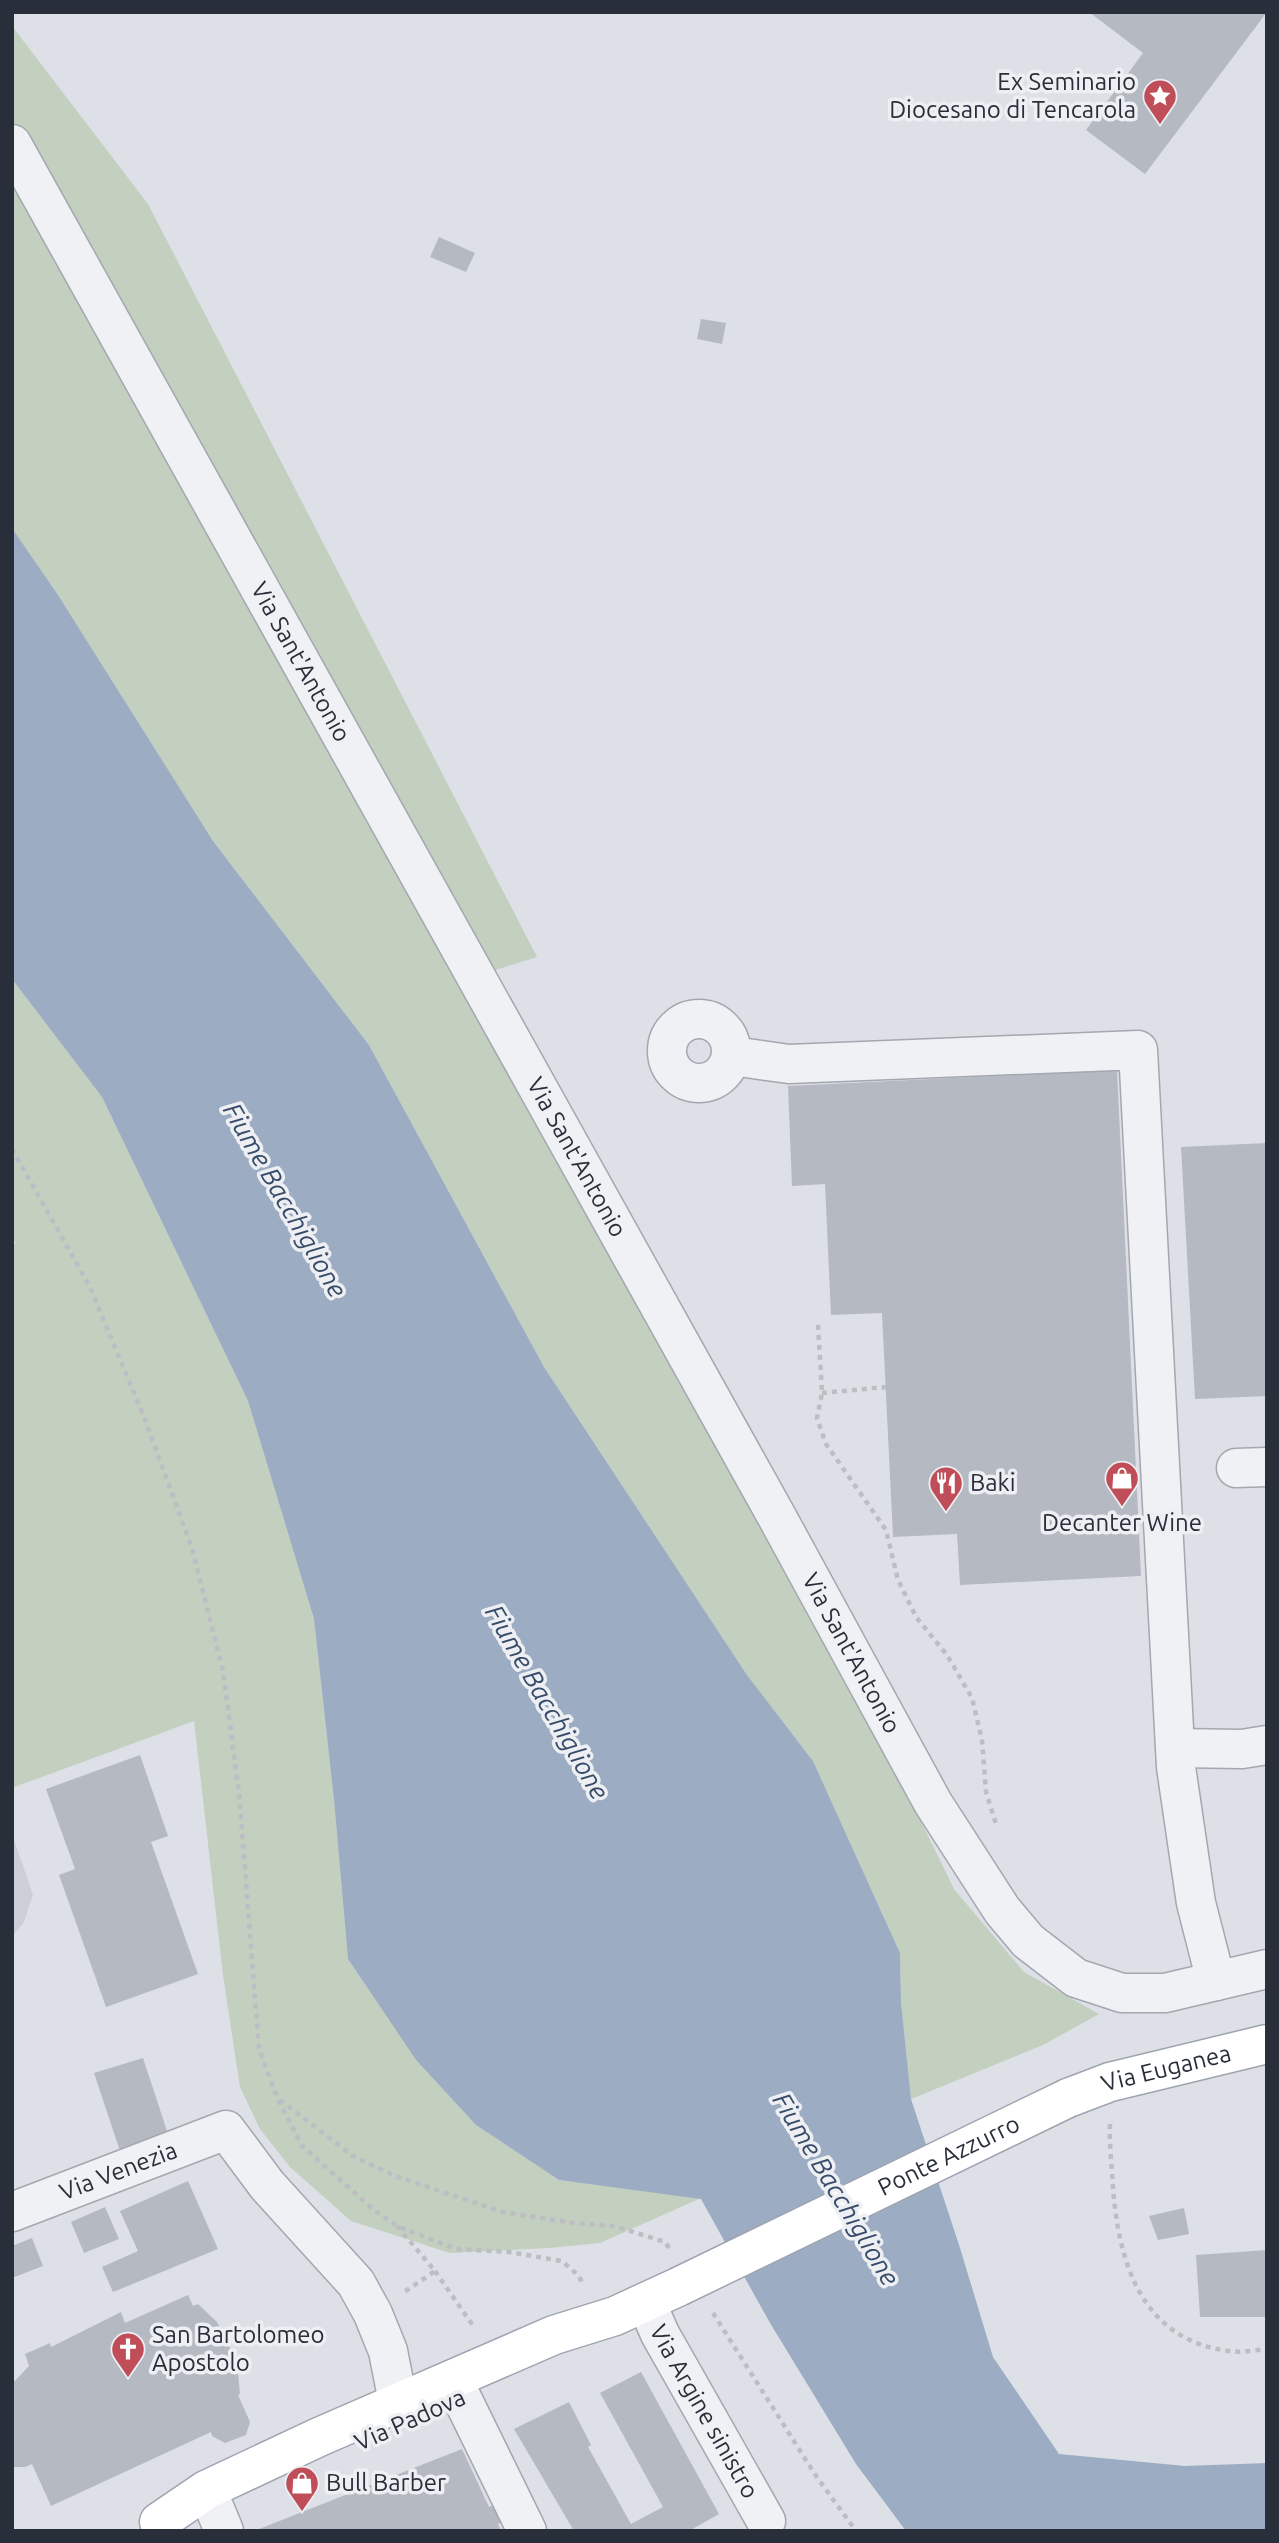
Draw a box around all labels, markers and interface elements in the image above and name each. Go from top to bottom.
place label: Ex Seminario Diocesano di Tencarola [889,68,1136,123]
place icon: Ex Seminario Diocesano di Tencarola [1141,77,1179,126]
street label: Via Sant'Antonio [246,577,356,746]
street label: Via Sant'Antonio [522,1073,632,1242]
water label: Fiume Bacchiglione [218,1098,353,1302]
shop icon: Decanter Wine [1103,1459,1141,1508]
restaurant icon: Baki [927,1464,965,1513]
place label: Baki [970,1469,1016,1496]
place label: Decanter Wine [1042,1509,1202,1536]
street label: Via Sant'Antonio [797,1568,906,1738]
water label: Fiume Bacchiglione [480,1600,615,1804]
street label: Via Euganea [1098,2039,1234,2097]
water label: Fiume Bacchiglione [768,2087,905,2290]
street label: Ponte Azzurro [873,2110,1024,2201]
street label: Via Venezia [56,2136,181,2205]
place label: San Bartolomeo Apostolo [152,2321,325,2376]
street label: Via Argine sinistro [645,2321,764,2503]
church icon: San Bartolomeo Apostolo [109,2330,147,2379]
street label: Via Padova [350,2383,469,2456]
shop icon: Bull Barber [283,2464,321,2513]
place label: Bull Barber [326,2469,446,2496]

